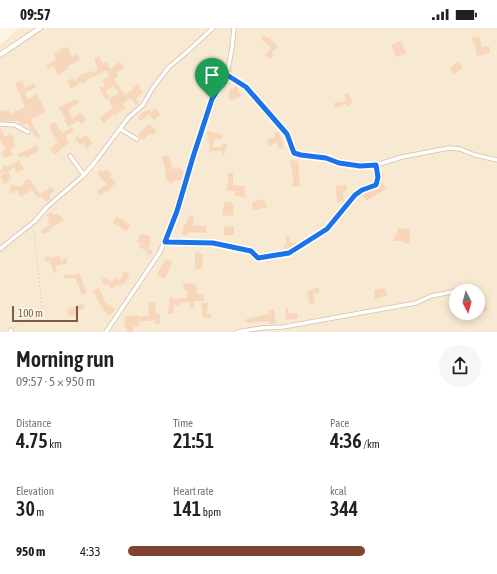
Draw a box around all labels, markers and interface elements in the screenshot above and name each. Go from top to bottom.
text: 09:57 [20,6,51,23]
pin [195,58,229,99]
icon: arrive [201,64,223,86]
north arrow [449,284,485,320]
map controls [449,284,485,320]
scale bar [12,304,78,323]
text: 100 m [18,307,43,319]
button: share [439,345,481,387]
text: Morning run [16,346,114,372]
text: 09:57 · 5 × 950 m [16,374,95,389]
text: Distance [16,417,51,429]
text: Time [173,417,193,429]
text: Pace [330,417,349,429]
text: 4.75 [16,429,48,452]
text: 21:51 [173,429,214,452]
text: 4:36 [330,429,362,452]
text: km [48,438,62,450]
text: /km [362,438,380,450]
text: Elevation [16,485,54,497]
text: Heart rate [173,485,214,497]
text: kcal [330,485,347,497]
text: 30 [16,497,35,520]
text: 141 [173,497,201,520]
text: 344 [330,497,358,520]
text: m [35,506,44,518]
text: bpm [201,506,221,518]
text: 950 m [16,544,45,559]
text: 4:33 [80,544,101,559]

